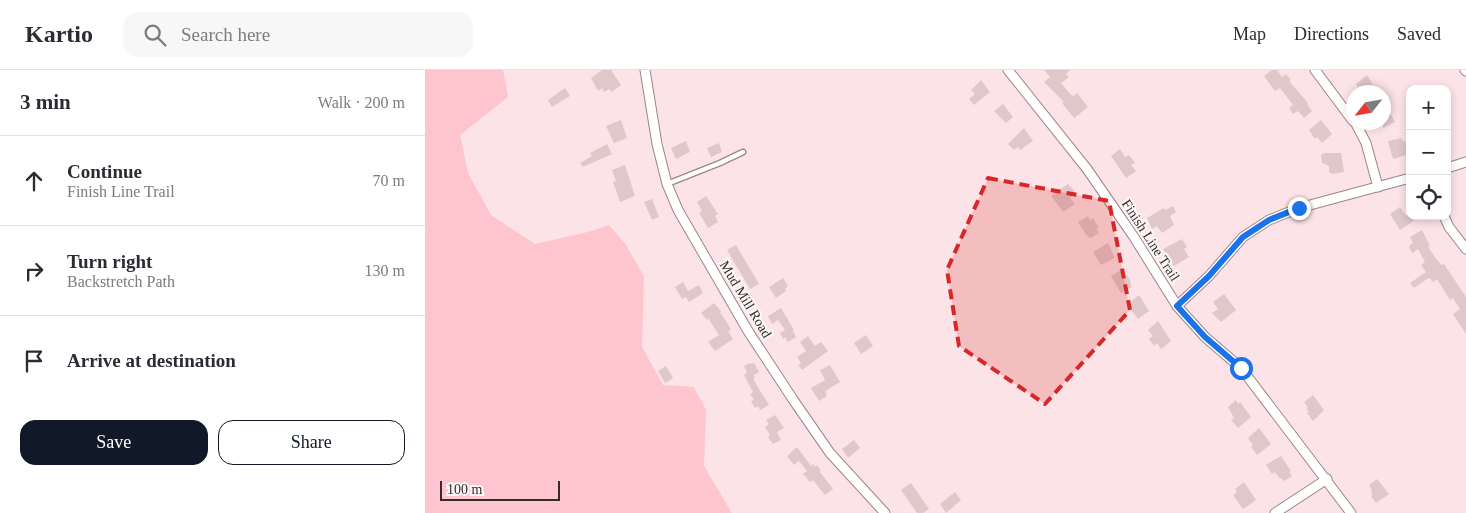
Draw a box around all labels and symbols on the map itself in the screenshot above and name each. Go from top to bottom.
north arrow [1346,85,1391,130]
street label: Finish Line Trail [1119,197,1183,284]
route end [1288,197,1311,220]
street label: Mud Mill Road [717,258,774,340]
route start [1230,357,1253,380]
scale bar [440,478,560,501]

